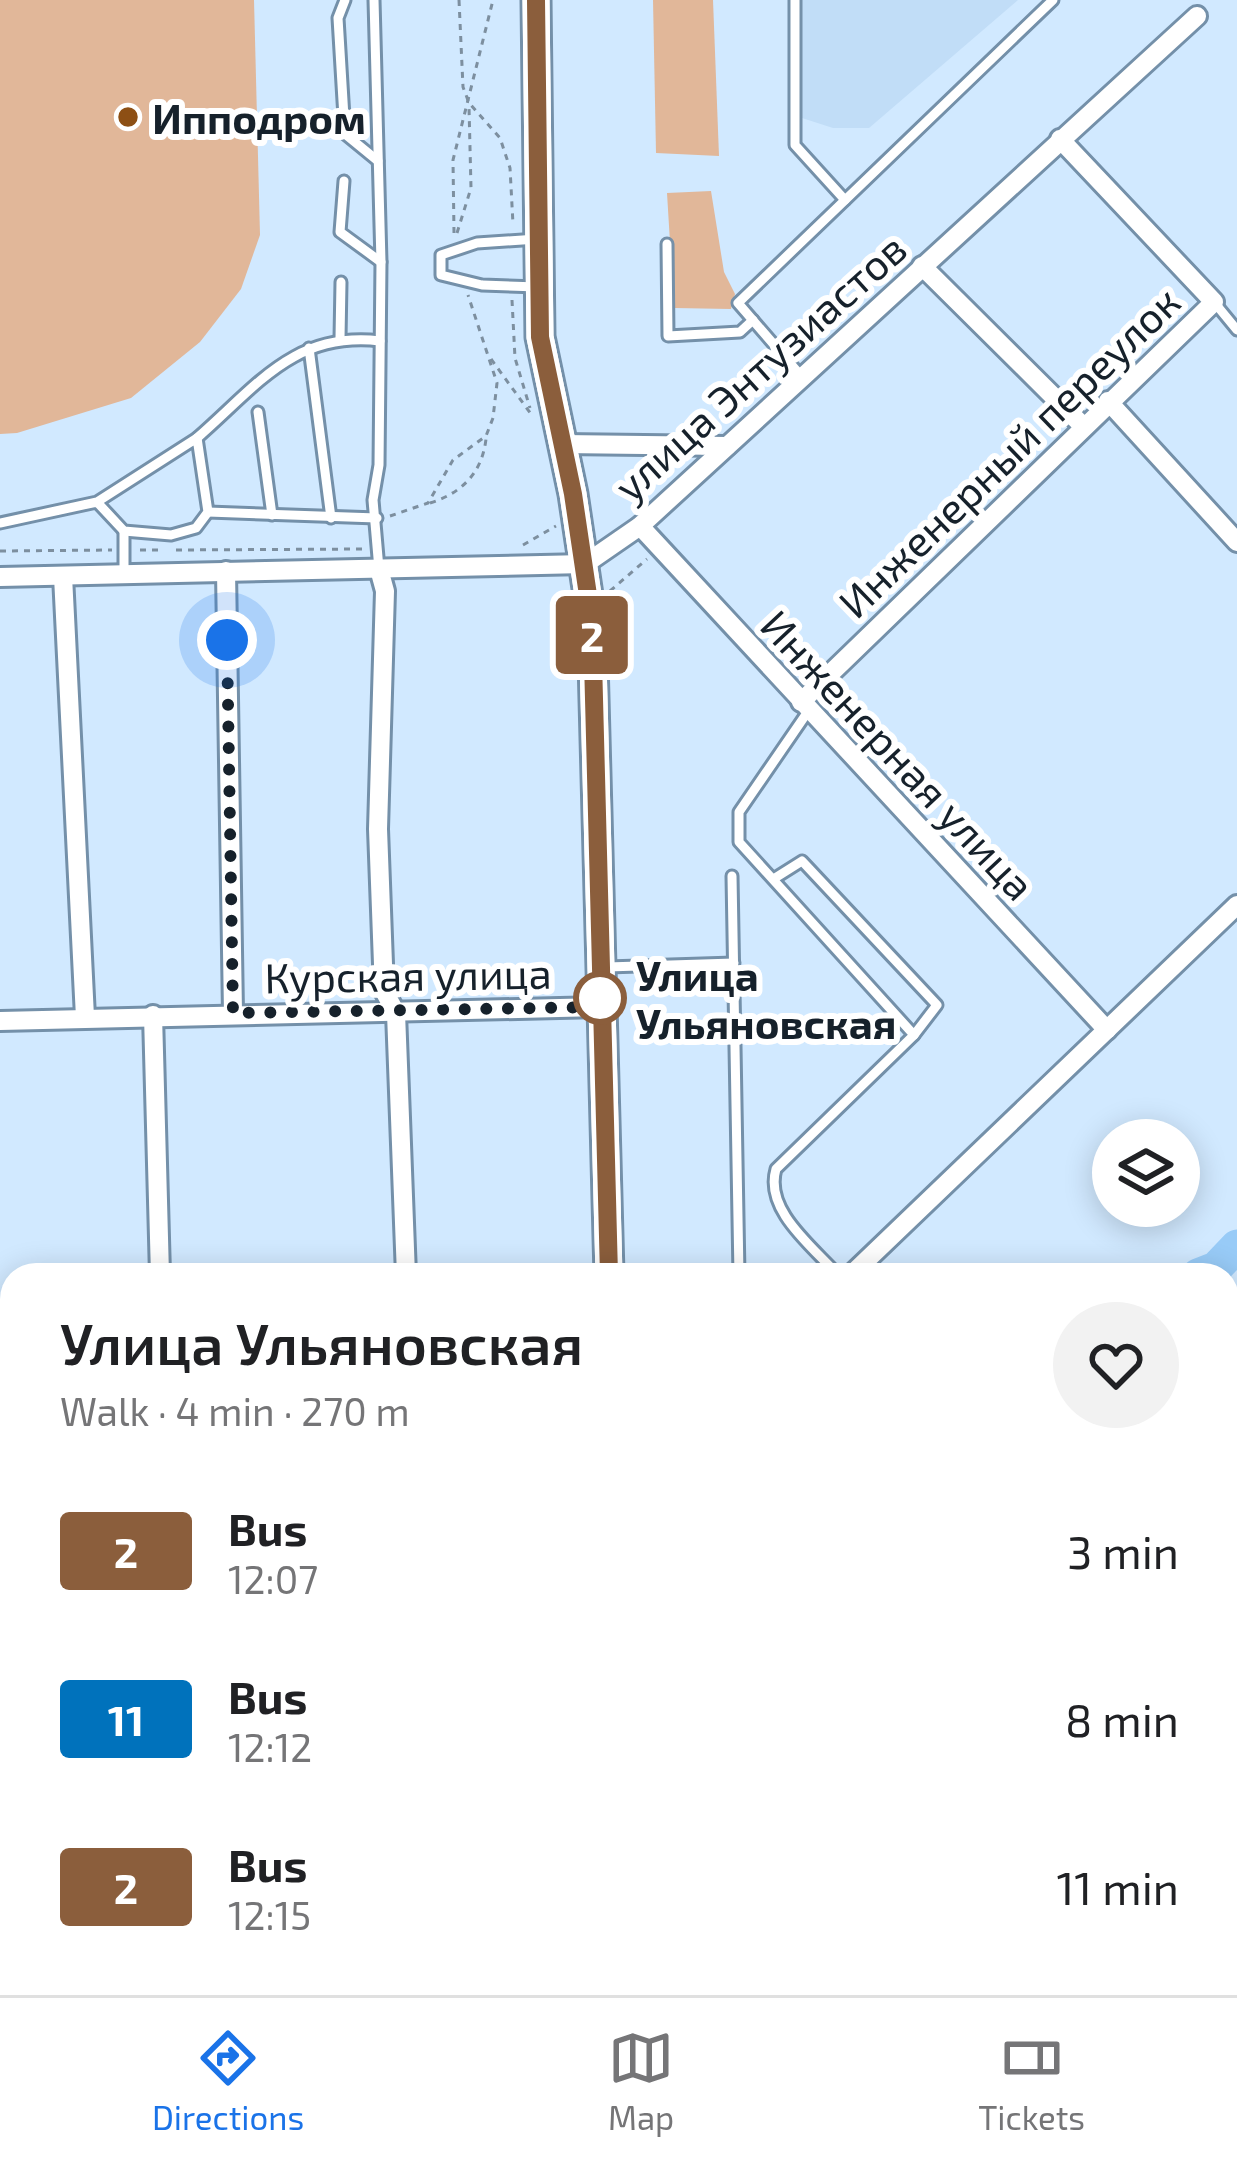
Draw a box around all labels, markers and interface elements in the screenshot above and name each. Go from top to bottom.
place label: Ипподром [152,92,366,142]
marker: Ипподром [115,104,141,130]
street label: улица Энтузиастов [603,222,916,511]
street label: Инженерный переулок [827,275,1189,628]
line badge: 2 [553,596,631,674]
street label: Инженерная улица [751,599,1046,910]
your location [197,610,257,670]
text: 2 [580,610,604,660]
street label: Курская улица [264,946,552,1003]
place label: Улица Ульяновская [636,949,897,1047]
marker: Улица Ульяновская [575,973,625,1023]
map controls [1092,1119,1200,1227]
button: layers [1092,1119,1200,1227]
button: heart [1053,1302,1179,1428]
text: Улица Ульяновская [60,1308,583,1376]
text: Walk · 4 min · 270 m [60,1387,410,1434]
text: Bus [228,1501,307,1555]
text: 3 min [1067,1524,1179,1578]
text: 2 [114,1526,138,1576]
text: 12:07 [228,1555,318,1602]
text: Bus [228,1669,307,1723]
text: 8 min [1065,1692,1179,1746]
text: 11 [108,1694,144,1744]
text: 12:12 [228,1723,312,1770]
text: Bus [228,1837,307,1891]
text: 11 min [1056,1860,1179,1914]
text: 2 [114,1862,138,1912]
text: 12:15 [228,1891,311,1938]
tab: Directions [152,2025,304,2137]
tab: Map [608,2025,674,2137]
tab: Tickets [978,2025,1085,2137]

